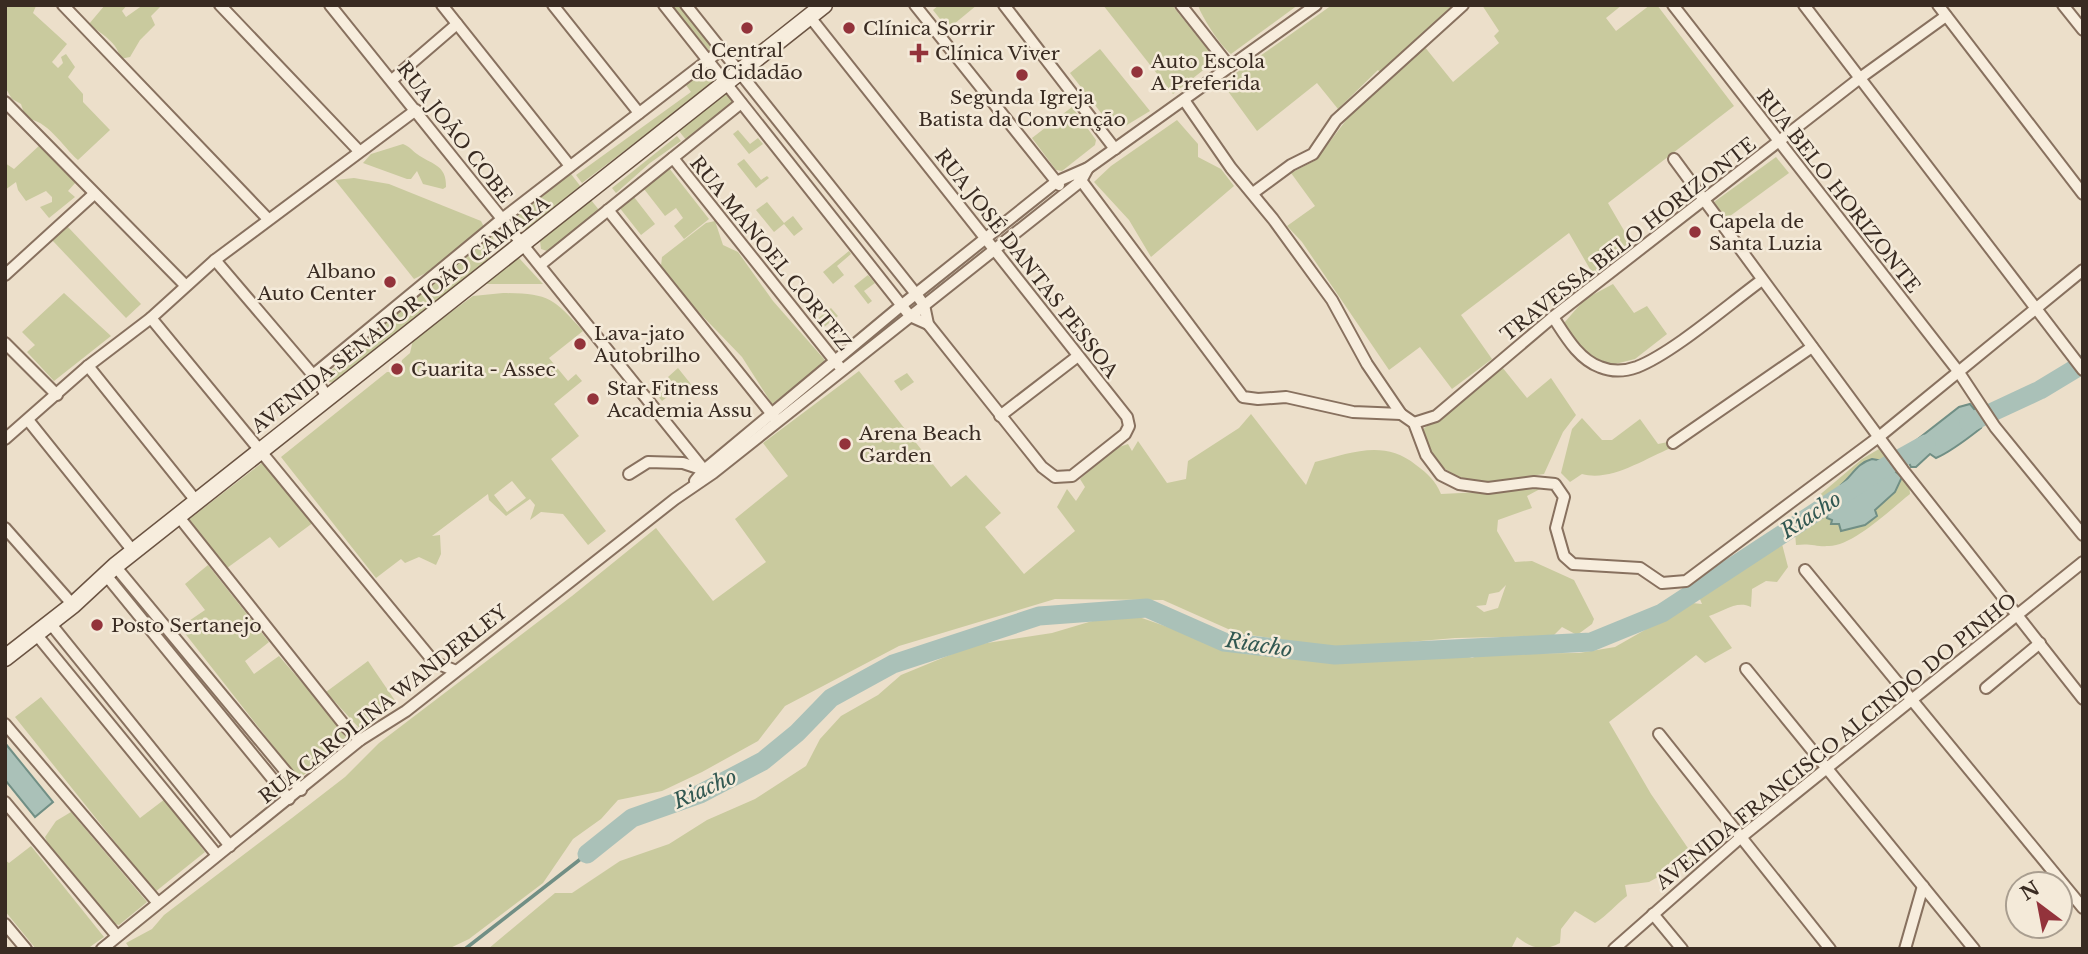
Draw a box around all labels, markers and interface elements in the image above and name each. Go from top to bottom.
place label: Clínica Sorrir [863,17,995,40]
marker: Central do Cidadão [739,20,755,36]
marker: Clínica Sorrir [841,20,857,36]
place label: Central do Cidadão [691,39,803,84]
place label: Clínica Viver [935,42,1060,65]
marker: Clínica Viver [909,43,929,63]
place label: Auto Escola A Preferida [1150,50,1265,95]
street label: RUA JOÃO COBE [392,56,518,208]
marker: Auto Escola A Preferida [1129,64,1145,80]
marker: Segunda Igreja Batista da Convenção [1014,67,1030,83]
street label: RUA BELO HORIZONTE [1752,85,1925,297]
place label: Segunda Igreja Batista da Convenção [918,86,1126,131]
street label: TRAVESSA BELO HORIZONTE [1496,133,1760,346]
street label: RUA JOSÉ DANTAS PESSOA [930,144,1123,383]
street label: RUA MANOEL CORTEZ [685,152,856,355]
street label: AVENIDA SENADOR JOÃO CÂMARA [245,190,554,438]
place label: Capela de Santa Luzia [1709,210,1822,255]
marker: Capela de Santa Luzia [1687,224,1703,240]
place label: Albano Auto Center [256,260,376,305]
marker: Albano Auto Center [382,274,398,290]
place label: Lava-jato Autobrilho [593,322,700,367]
marker: Lava-jato Autobrilho [572,336,588,352]
place label: Guarita - Assec [411,358,556,381]
marker: Guarita - Assec [389,361,405,377]
place label: Star Fitness Academia Assu [606,377,753,422]
marker: Star Fitness Academia Assu [585,391,601,407]
place label: Arena Beach Garden [858,422,982,467]
marker: Arena Beach Garden [837,436,853,452]
water label: Riacho [1775,486,1846,545]
street label: AVENIDA FRANCISCO ALCINDO DO PINHO [1650,588,2021,895]
street label: RUA CAROLINA WANDERLEY [255,600,512,808]
place label: Posto Sertanejo [111,614,262,637]
marker: Posto Sertanejo [89,617,105,633]
water label: Riacho [1223,627,1294,663]
water label: Riacho [668,763,741,815]
north arrow [2004,870,2074,940]
text: N [2017,876,2044,905]

